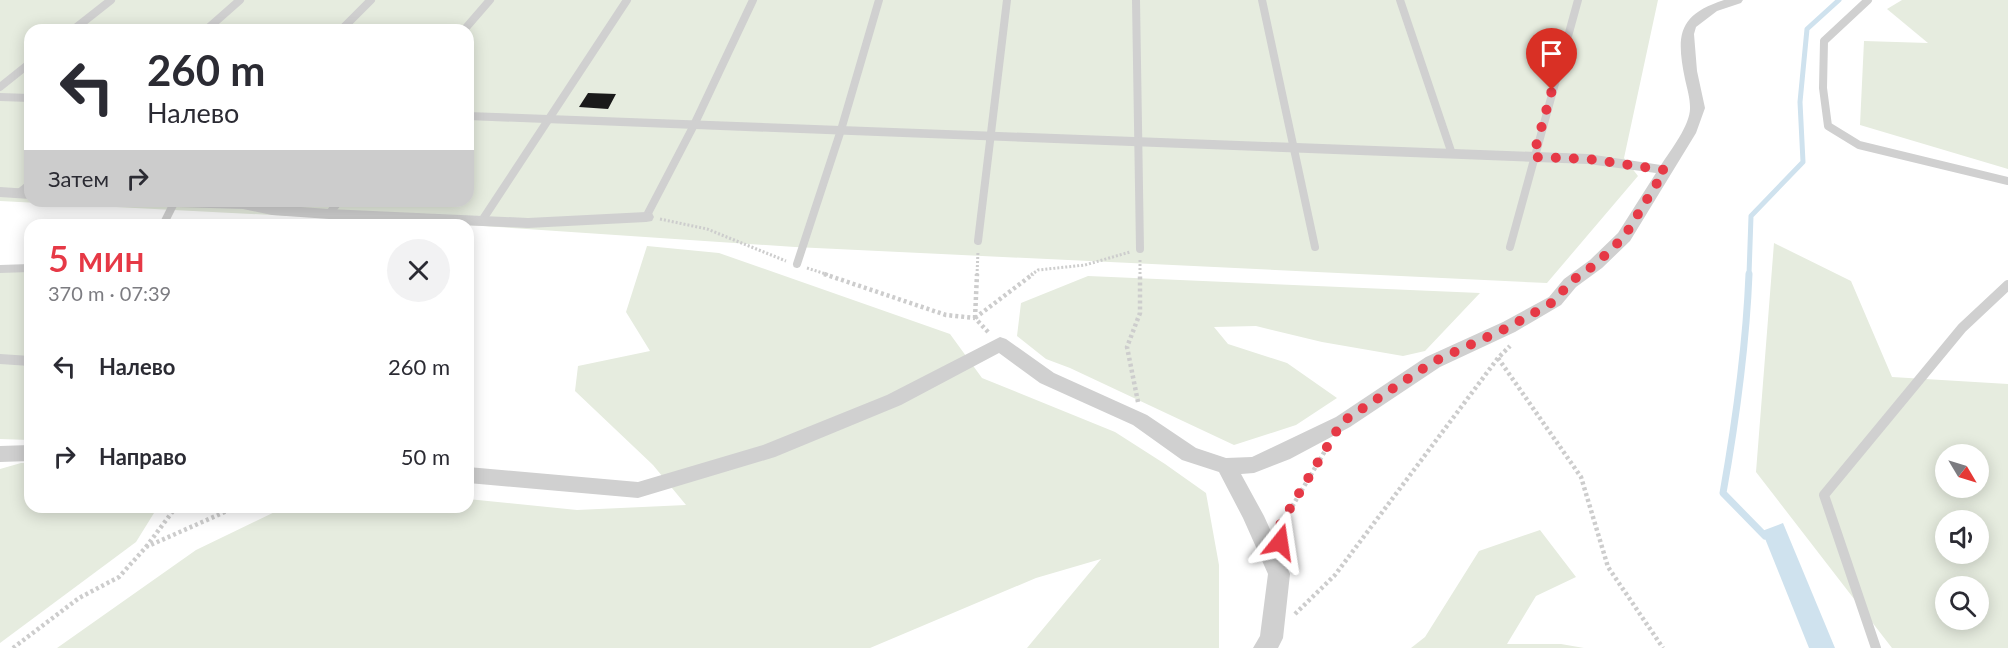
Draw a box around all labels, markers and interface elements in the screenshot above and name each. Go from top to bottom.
pin [1526,28,1577,90]
icon: arrive [1535,37,1568,70]
text: 260 m [147,45,265,95]
icon: left [48,48,126,126]
text: Налево [147,96,239,129]
icon: right [121,162,154,195]
text: Затем [48,165,109,192]
text: 5 мин [48,236,145,280]
button: close [387,239,450,302]
text: 370 m · 07:39 [48,281,171,305]
icon: left [48,350,81,383]
text: Налево [99,353,175,380]
text: 260 m [388,353,450,380]
icon: right [48,440,81,473]
text: Направо [99,443,187,470]
text: 50 m [401,443,450,470]
north arrow [1935,444,1989,498]
map controls [1935,444,1989,630]
position arrow [1248,510,1312,574]
button: sound [1935,510,1989,564]
button: search [1935,576,1989,630]

